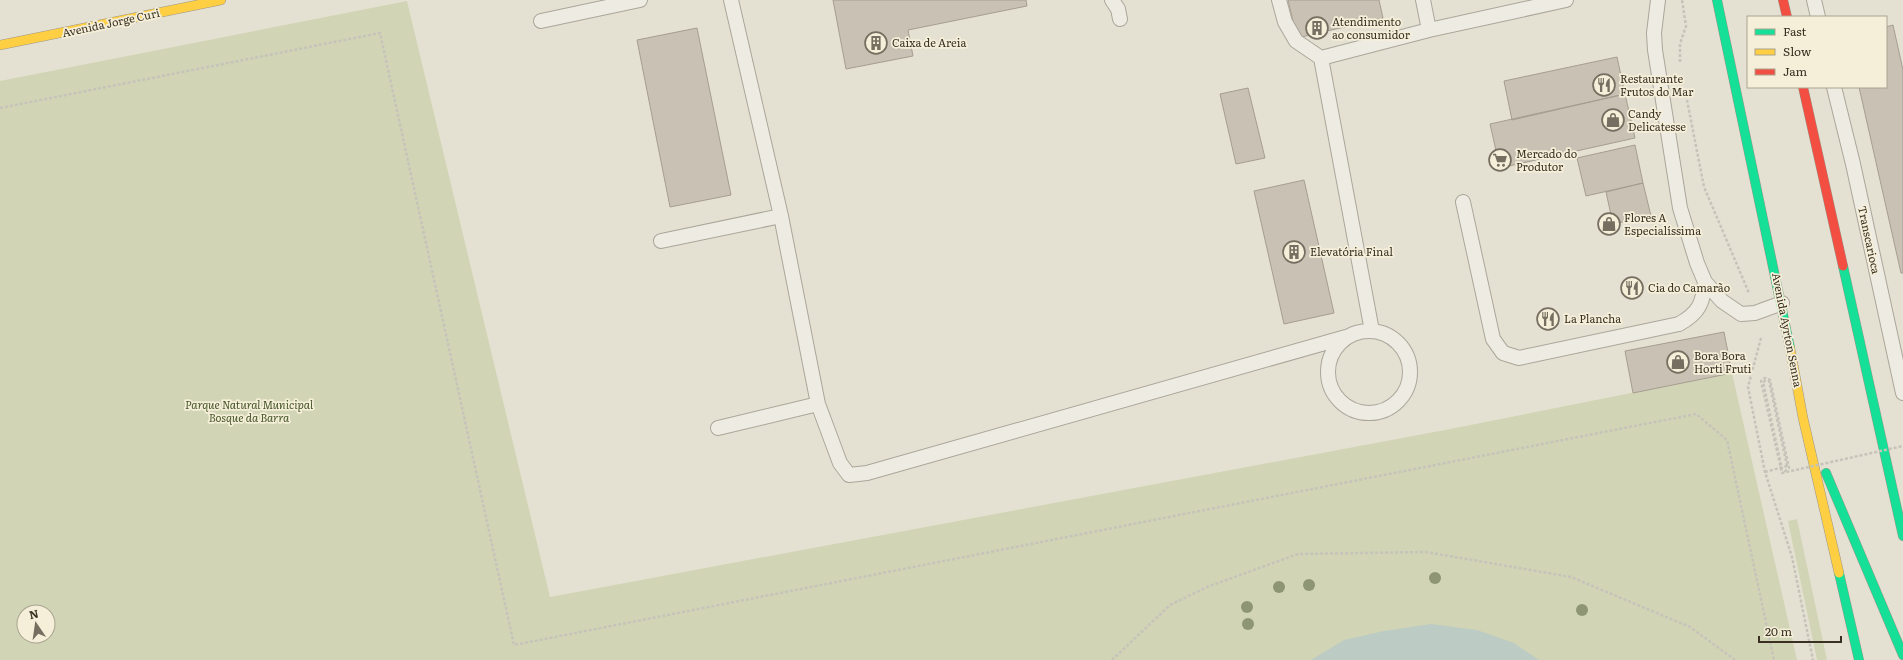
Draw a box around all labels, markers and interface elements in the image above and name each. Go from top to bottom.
street label: Avenida Jorge Curi [61,4,161,40]
place label: Atendimento ao consumidor [1332,13,1411,42]
building icon: Atendimento ao consumidor [1304,15,1330,41]
legend [1747,16,1887,88]
text: Fast [1783,22,1807,40]
building icon: Caixa de Areia [863,30,889,56]
place label: Caixa de Areia [892,34,966,50]
text: Slow [1783,42,1812,60]
text: Jam [1783,62,1808,80]
place label: Restaurante Frutos do Mar [1620,70,1694,99]
restaurant icon: Restaurante Frutos do Mar [1591,72,1617,98]
place label: Candy Delicatesse [1628,105,1686,134]
shop icon: Candy Delicatesse [1600,107,1626,133]
place label: Mercado do Produtor [1516,145,1577,174]
supermarket icon: Mercado do Produtor [1487,147,1513,173]
street label: Transcarioca [1855,204,1885,275]
place label: Flores A Especialíssima [1624,209,1701,238]
shop icon: Flores A Especialíssima [1596,211,1622,237]
building icon: Elevatória Final [1281,239,1307,265]
place label: Elevatória Final [1310,243,1393,259]
street label: Avenida Ayrton Senna [1769,271,1807,388]
restaurant icon: Cia do Camarão [1619,275,1645,301]
place label: Cia do Camarão [1648,279,1730,295]
restaurant icon: La Plancha [1535,306,1561,332]
place label: La Plancha [1564,310,1621,326]
place label: Bora Bora Horti Fruti [1694,347,1752,376]
shop icon: Bora Bora Horti Fruti [1665,349,1691,375]
park label: Parque Natural Municipal Bosque da Barra [185,396,314,425]
north arrow [16,604,56,644]
text: N [27,604,40,622]
scale bar [1759,618,1841,644]
text: 20 m [1765,622,1792,640]

